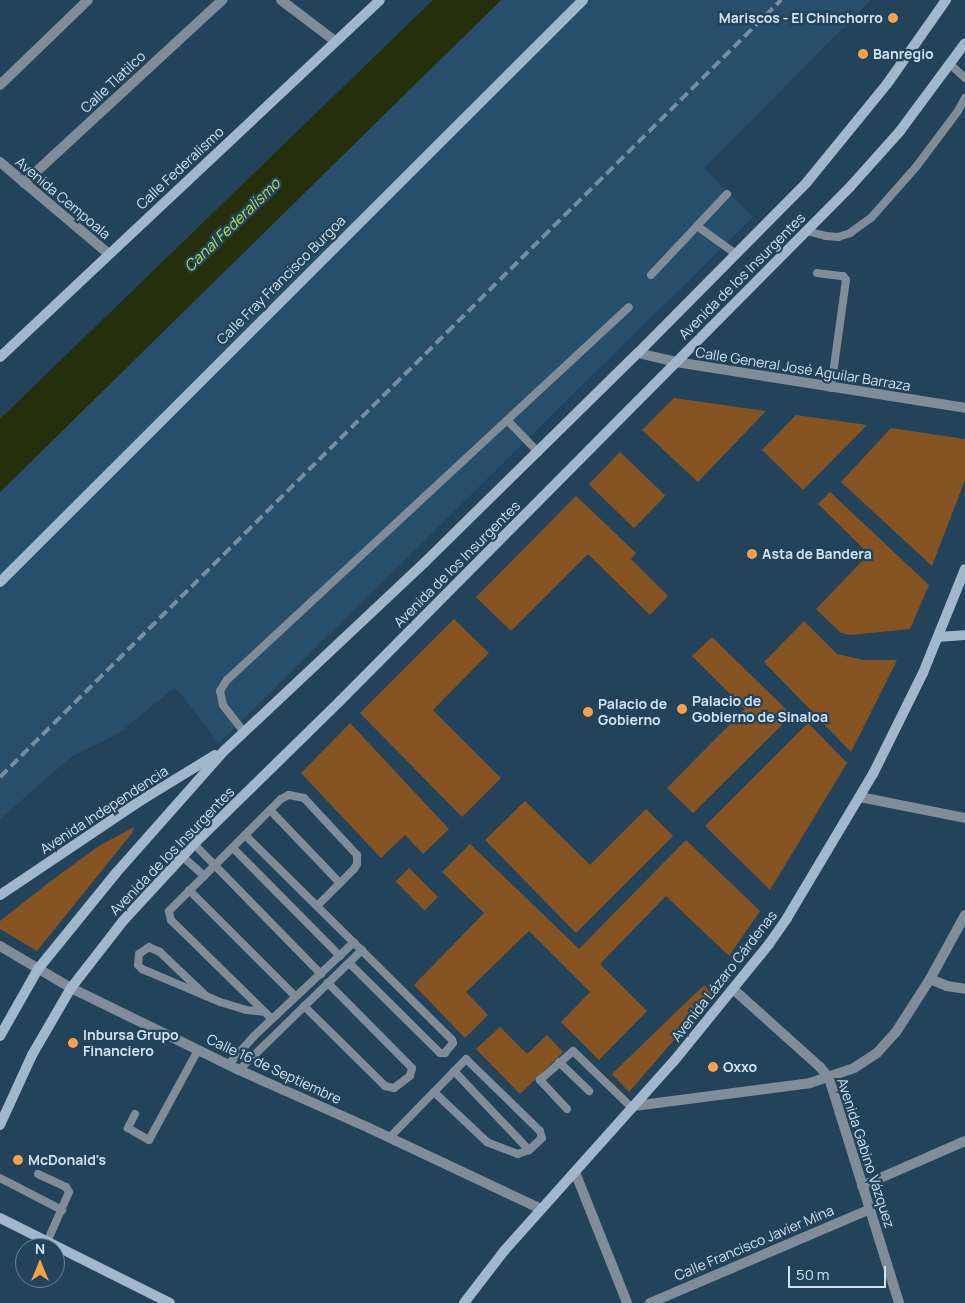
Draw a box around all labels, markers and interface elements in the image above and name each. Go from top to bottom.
place label: Mariscos - El Chinchorro [719,10,883,26]
marker: Mariscos - El Chinchorro [887,12,899,24]
place label: Banregio [873,46,934,62]
street label: Calle Tlatilco [77,48,149,116]
marker: Banregio [857,48,869,60]
street label: Calle Federalismo [133,123,227,213]
street label: Avenida Cempoala [12,153,114,243]
water label: Canal Federalismo [180,175,284,275]
street label: Avenida de los Insurgentes [675,209,809,343]
street label: Calle Fray Francisco Burgoa [213,212,349,348]
street label: Calle General José Aguilar Barraza [694,344,912,394]
street label: Avenida de los Insurgentes [390,497,524,631]
place label: Asta de Bandera [762,546,872,562]
marker: Asta de Bandera [746,548,758,560]
place label: Palacio de Gobierno de Sinaloa [692,693,828,726]
place label: Palacio de Gobierno [598,696,667,729]
marker: Palacio de Gobierno de Sinaloa [676,703,688,715]
marker: Palacio de Gobierno [582,706,594,718]
street label: Avenida Independencia [37,762,171,858]
street label: Avenida de los Insurgentes [106,783,238,919]
street label: Avenida Lázaro Cárdenas [668,907,780,1045]
place label: Inbursa Grupo Financiero [83,1027,179,1060]
street label: Calle 16 de Septiembre [204,1030,344,1108]
marker: Inbursa Grupo Financiero [67,1037,79,1049]
place label: Oxxo [723,1059,757,1075]
marker: Oxxo [707,1061,719,1073]
street label: Avenida Gabino Vázquez [834,1076,898,1230]
place label: McDonald's [28,1152,106,1168]
marker: McDonald's [12,1154,24,1166]
street label: Calle Francisco Javier Mina [672,1202,836,1284]
north arrow [15,1238,65,1288]
text: N [35,1239,45,1258]
scale bar [790,1256,888,1288]
text: 50 m [796,1264,830,1285]

